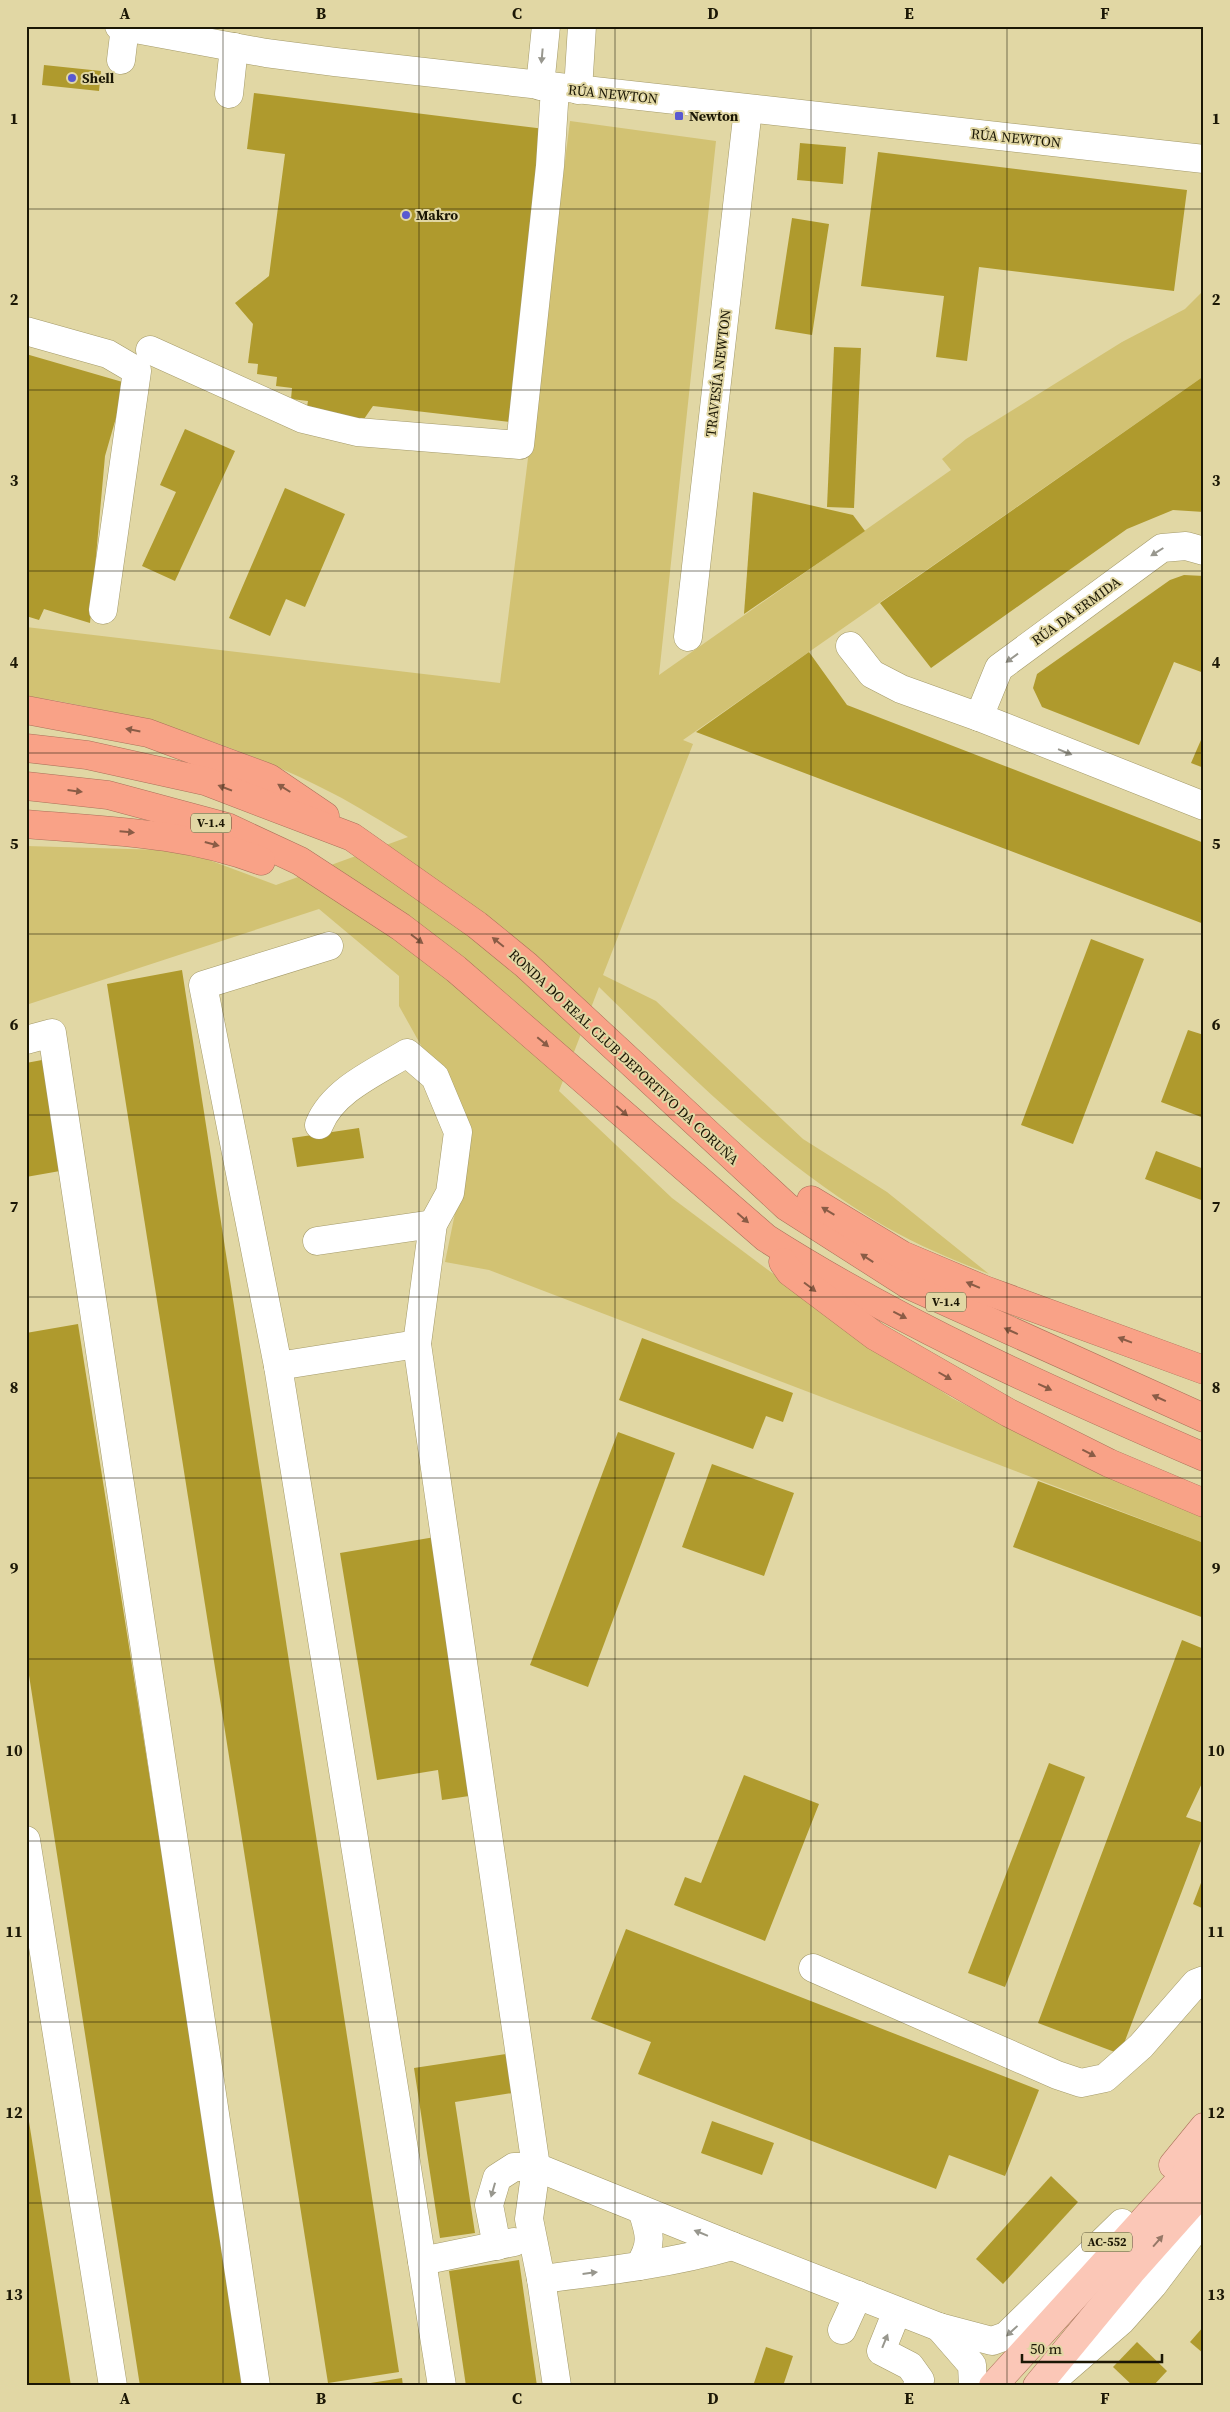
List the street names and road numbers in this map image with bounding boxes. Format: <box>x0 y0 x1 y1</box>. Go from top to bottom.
street label: RÚA NEWTON <box>567 79 659 109</box>
street label: RÚA NEWTON <box>970 123 1062 153</box>
street label: TRAVESÍA NEWTON <box>700 308 736 438</box>
street label: RÚA DA ERMIDA <box>1027 571 1125 650</box>
road number: V-1.4 <box>191 814 231 832</box>
street label: RONDA DO REAL CLUB DEPORTIVO DA CORUÑA <box>505 945 744 1170</box>
road number: V-1.4 <box>926 1292 966 1311</box>
road number: AC-552 <box>1082 2232 1132 2252</box>

